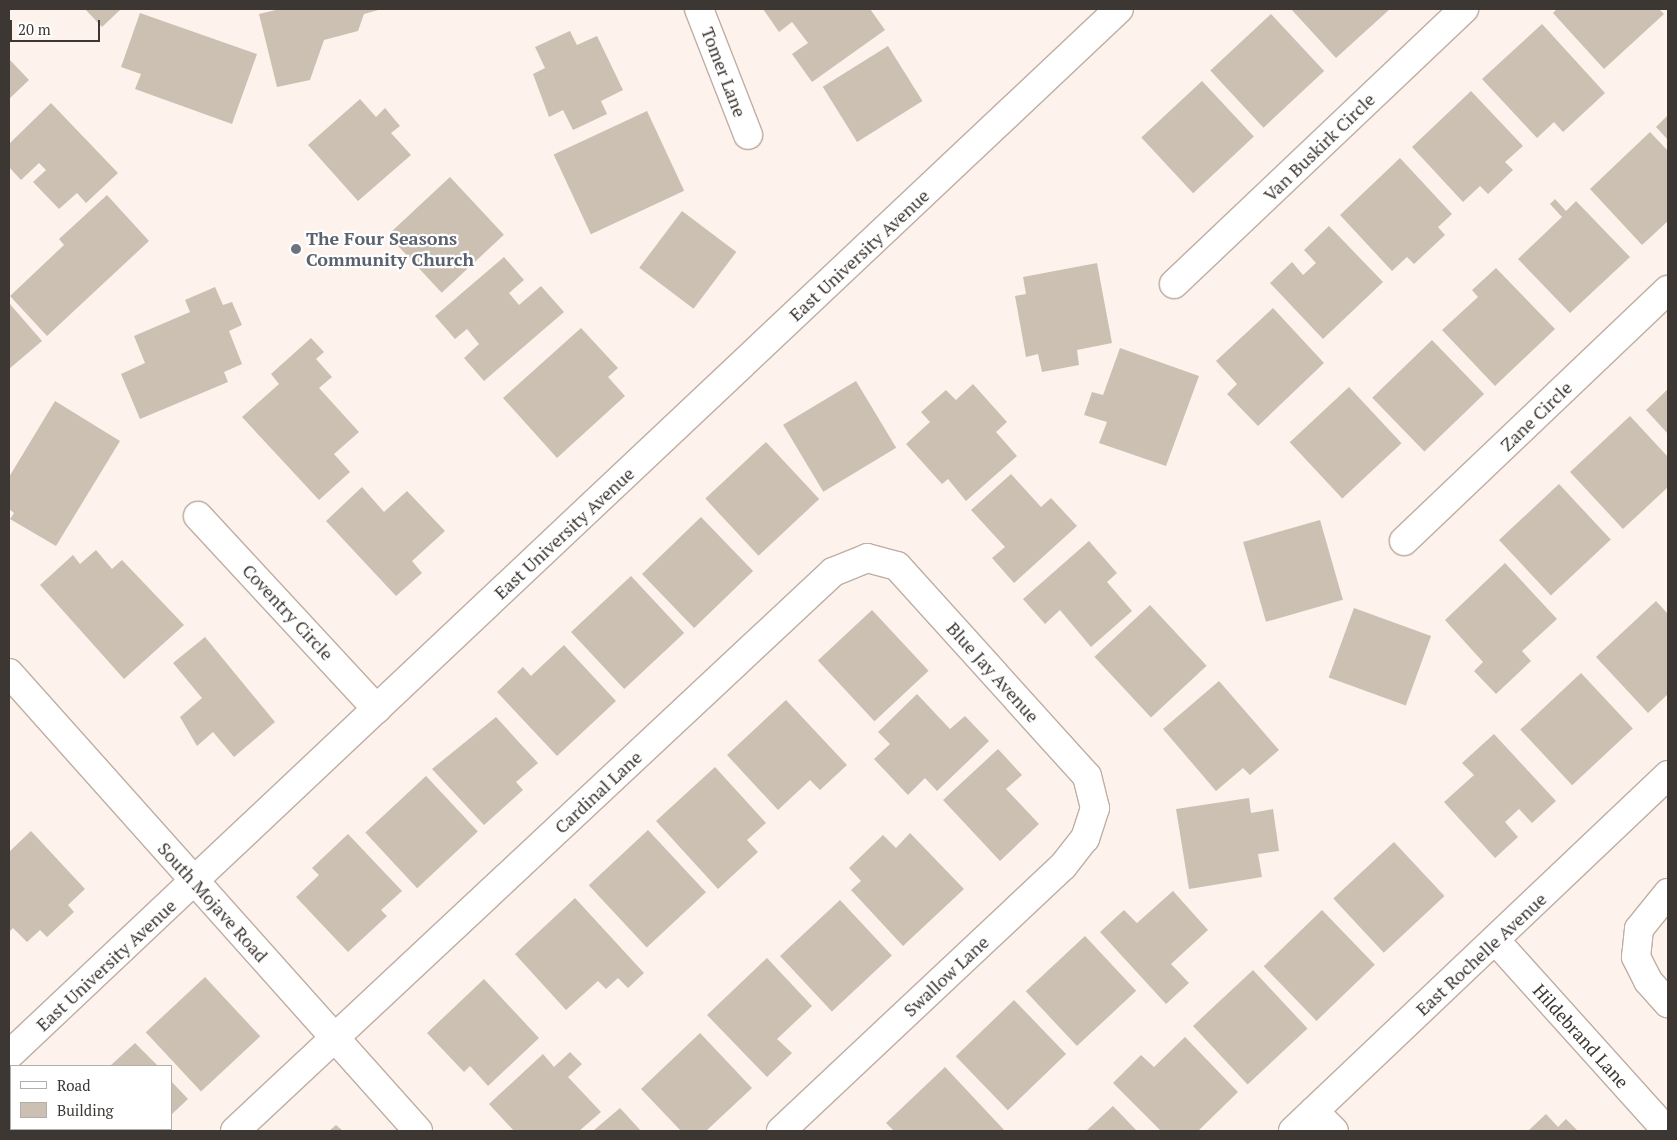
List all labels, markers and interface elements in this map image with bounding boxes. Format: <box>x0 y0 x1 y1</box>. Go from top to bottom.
scale bar <box>12 10 102 42</box>
text: 20 m <box>18 19 51 39</box>
street label: Tomer Lane <box>697 24 751 120</box>
street label: Van Buskirk Circle <box>1259 88 1379 206</box>
street label: East University Avenue <box>784 184 934 326</box>
place label: The Four Seasons Community Church <box>306 228 474 270</box>
marker: The Four Seasons Community Church <box>290 243 302 255</box>
street label: Zane Circle <box>1496 377 1576 455</box>
street label: East University Avenue <box>489 462 639 604</box>
street label: Coventry Circle <box>238 559 338 665</box>
street label: Blue Jay Avenue <box>942 617 1044 727</box>
street label: Cardinal Lane <box>550 746 646 838</box>
street label: South Mojave Road <box>154 838 272 966</box>
street label: East Rochelle Avenue <box>1411 888 1551 1020</box>
street label: East University Avenue <box>31 894 181 1036</box>
street label: Swallow Lane <box>899 931 993 1021</box>
street label: Hildebrand Lane <box>1529 980 1633 1092</box>
legend <box>10 1065 172 1130</box>
text: Road <box>57 1075 90 1095</box>
text: Building <box>57 1100 114 1120</box>

